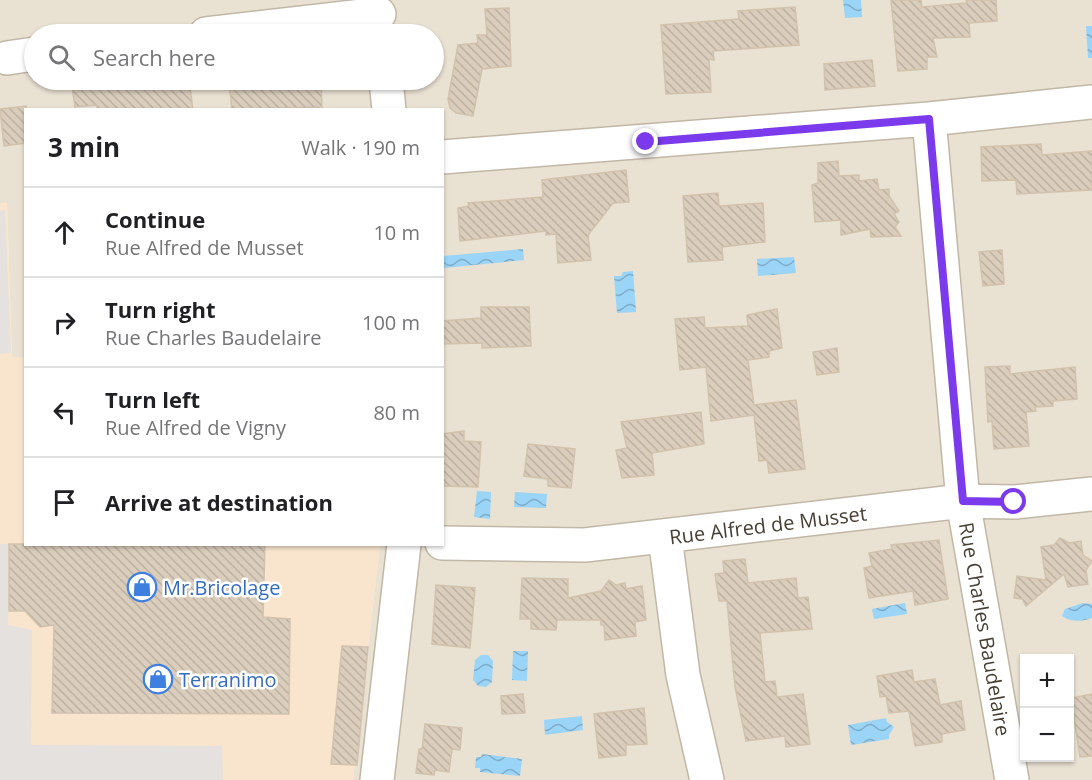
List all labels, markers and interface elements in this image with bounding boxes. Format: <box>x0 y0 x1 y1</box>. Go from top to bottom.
search box <box>24 24 444 90</box>
icon: search <box>45 41 78 74</box>
text: Search here <box>93 42 216 72</box>
route end <box>632 128 658 154</box>
text: 3 min <box>48 129 120 165</box>
text: Walk · 190 m <box>301 134 420 161</box>
text: Continue <box>105 204 205 234</box>
icon: ahead <box>48 216 81 249</box>
text: 10 m <box>373 219 420 246</box>
text: Rue Alfred de Musset <box>105 234 304 261</box>
text: Turn right <box>105 294 216 324</box>
icon: right <box>48 306 81 339</box>
text: 100 m <box>362 309 420 336</box>
text: Rue Charles Baudelaire <box>105 324 322 351</box>
text: Turn left <box>105 384 200 414</box>
icon: left <box>48 396 81 429</box>
text: 80 m <box>373 399 420 426</box>
text: Rue Alfred de Vigny <box>105 414 286 441</box>
icon: arrive <box>48 486 81 519</box>
text: Arrive at destination <box>105 487 333 517</box>
route start <box>1000 488 1026 514</box>
street label: Rue Alfred de Musset <box>668 499 868 551</box>
street label: Rue Charles Baudelaire <box>953 520 1017 738</box>
shop icon: Mr.Bricolage <box>126 571 158 603</box>
place label: Mr.Bricolage <box>163 574 280 601</box>
map controls <box>1020 654 1074 762</box>
button: + <box>1020 654 1074 708</box>
shop icon: Terranimo <box>142 663 174 695</box>
place label: Terranimo <box>179 666 277 693</box>
button: − <box>1020 708 1074 762</box>

